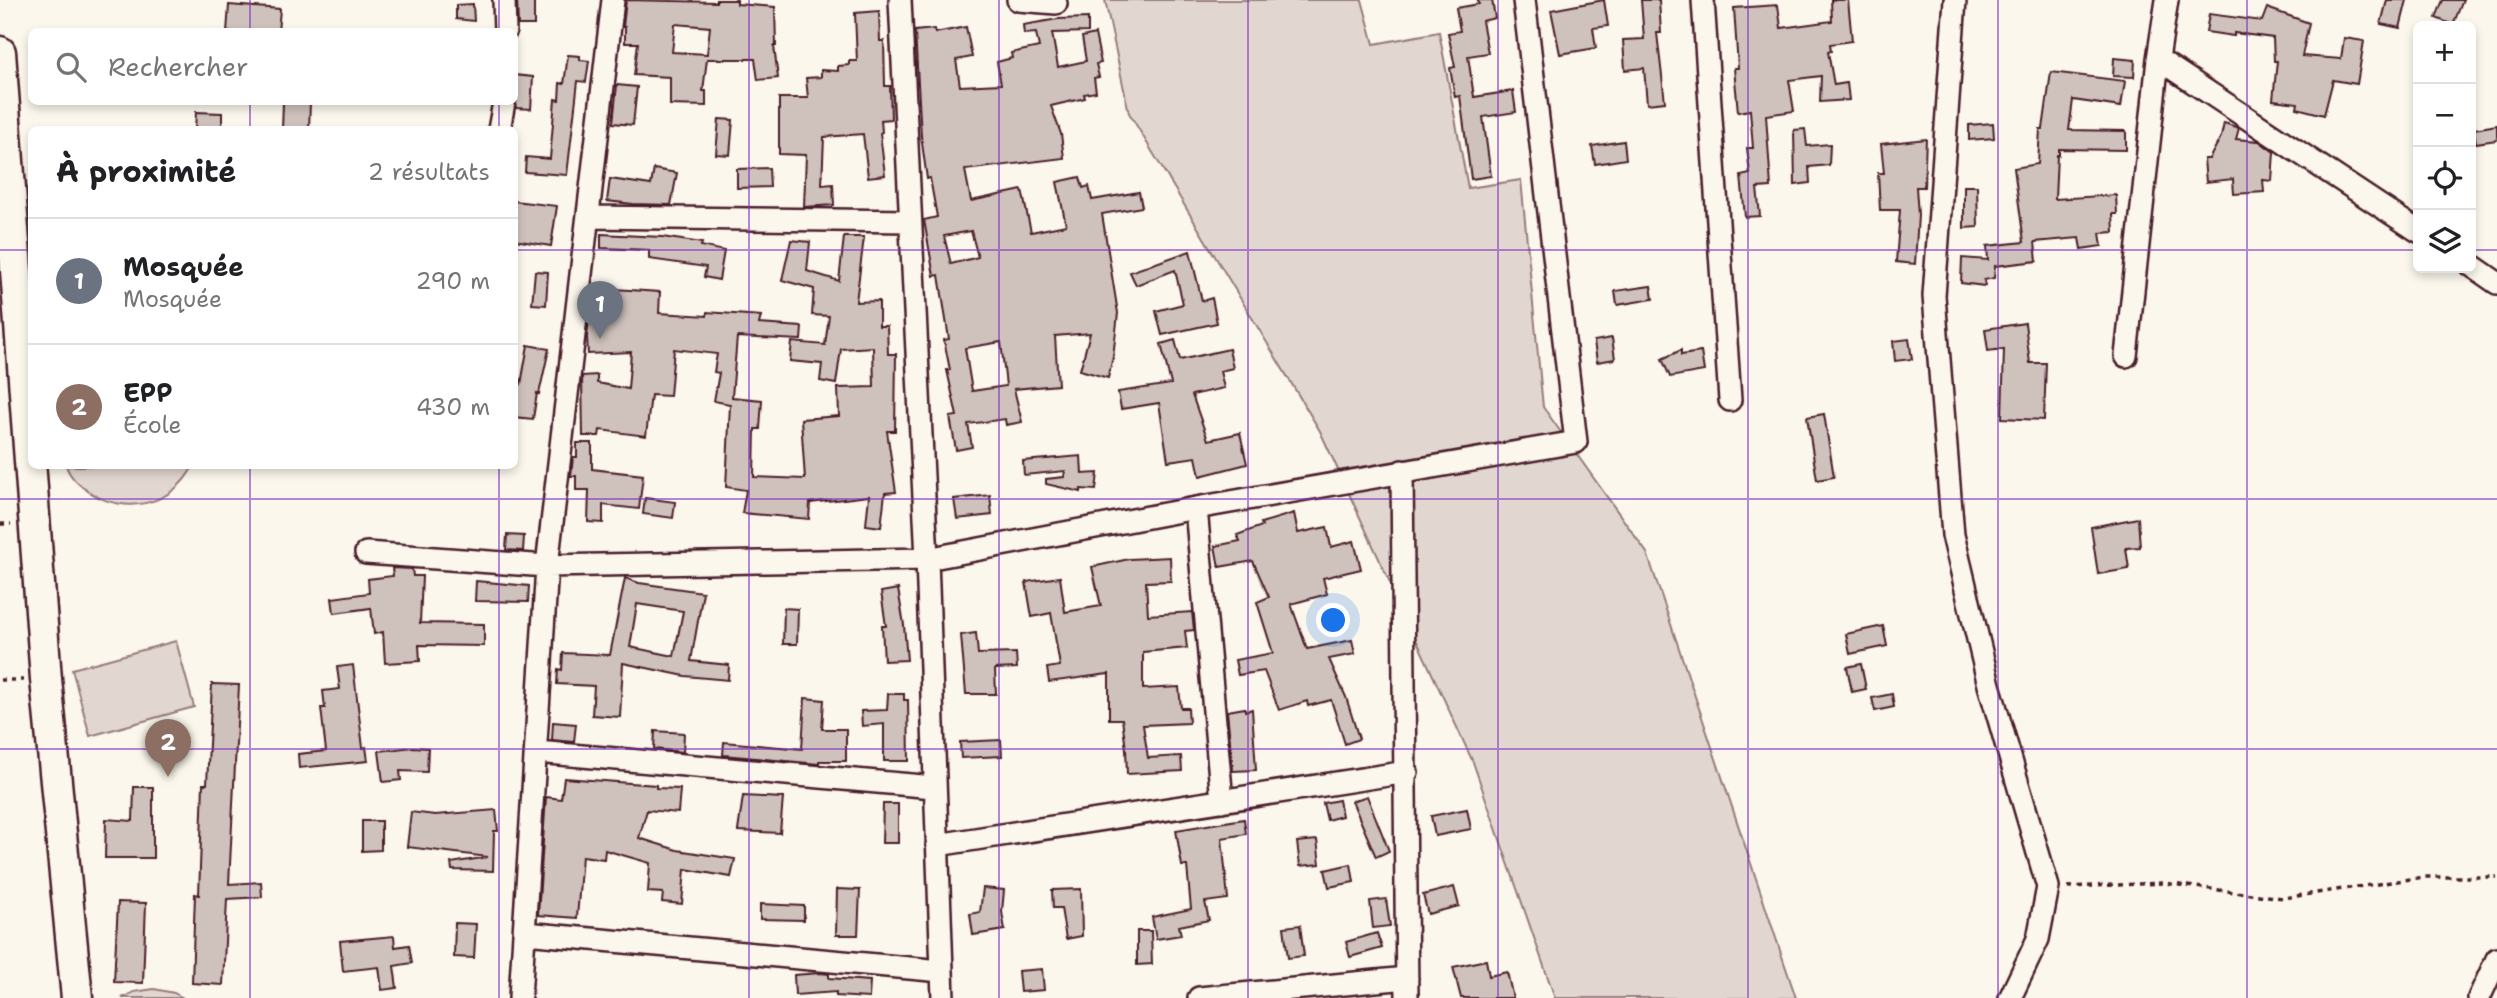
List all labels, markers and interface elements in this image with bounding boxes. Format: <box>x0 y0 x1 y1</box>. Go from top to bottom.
map controls <box>2413 21 2476 273</box>
button: + <box>2413 21 2476 84</box>
search box <box>28 28 518 105</box>
icon: search <box>52 48 90 86</box>
text: Rechercher <box>108 49 248 84</box>
button: − <box>2413 84 2476 147</box>
button: locate <box>2413 147 2476 210</box>
text: À proximité <box>56 151 236 192</box>
text: 2 résultats <box>368 157 490 187</box>
button: layers <box>2413 210 2476 273</box>
text: Mosquée <box>123 249 244 284</box>
text: 1 <box>74 266 84 296</box>
text: 290 m <box>416 266 490 296</box>
pin: 1 <box>577 281 623 339</box>
text: Mosquée <box>123 284 222 314</box>
text: EPP <box>123 375 173 410</box>
text: 2 <box>71 392 87 422</box>
text: 430 m <box>416 392 490 422</box>
text: École <box>123 410 182 440</box>
your location <box>1316 603 1350 637</box>
pin: 2 <box>145 719 191 777</box>

